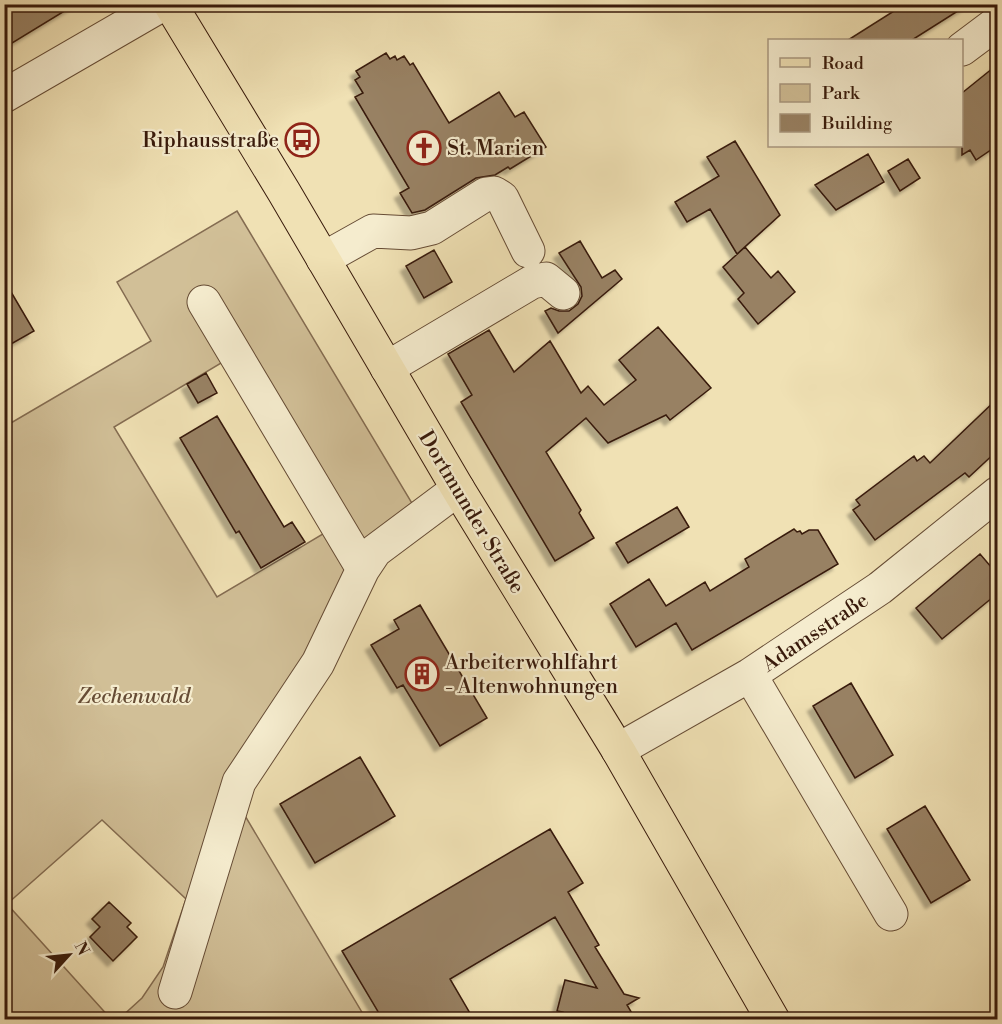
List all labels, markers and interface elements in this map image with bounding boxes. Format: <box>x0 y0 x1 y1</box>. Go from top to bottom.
legend <box>768 39 963 147</box>
text: Road <box>822 52 865 75</box>
text: Park <box>822 82 861 105</box>
text: Building <box>821 112 893 135</box>
bus stop icon: Riphausstraße <box>284 122 320 158</box>
place label: Riphausstraße <box>142 128 279 154</box>
church icon: St. Marien <box>406 130 442 166</box>
place label: St. Marien <box>447 136 545 162</box>
street label: Dortmunder Straße <box>412 426 530 599</box>
street label: Adamsstraße <box>756 588 874 679</box>
place label: Arbeiterwohlfahrt - Altenwohnungen <box>444 650 619 700</box>
building icon: Arbeiterwohlfahrt - Altenwohnungen <box>404 656 440 692</box>
park label: Zechenwald <box>78 684 191 710</box>
north arrow <box>39 925 99 985</box>
text: N <box>70 938 93 959</box>

